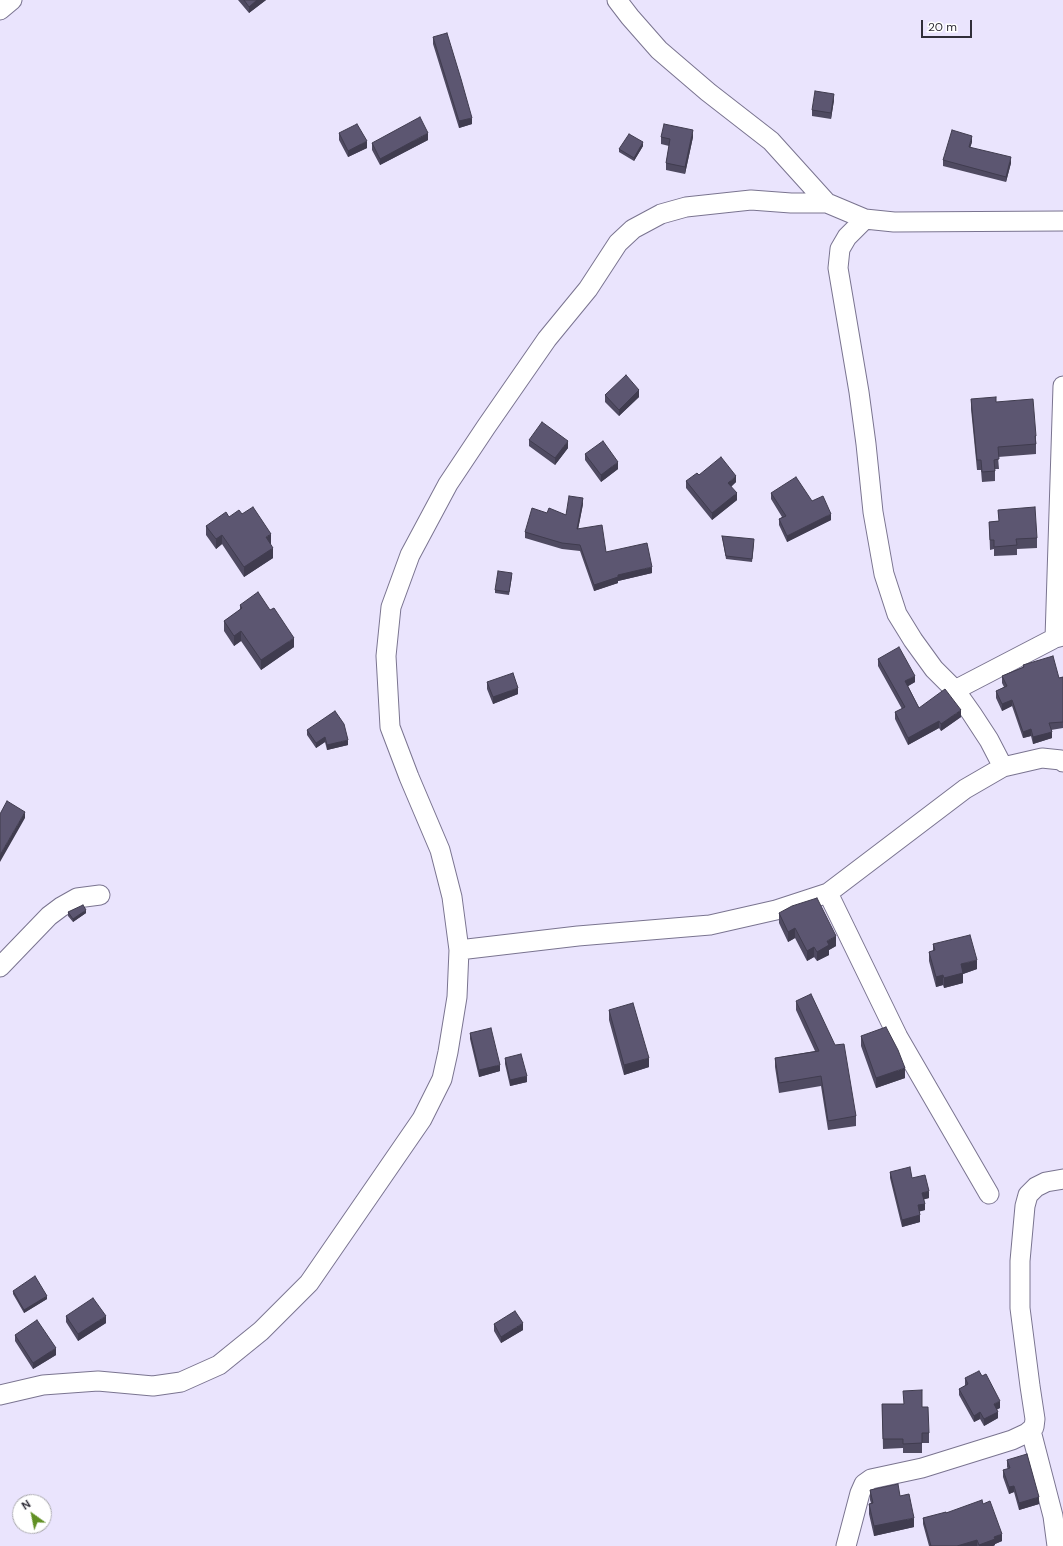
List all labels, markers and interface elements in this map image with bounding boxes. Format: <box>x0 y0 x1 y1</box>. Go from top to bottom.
scale bar <box>923 12 974 38</box>
text: 20 m <box>928 19 957 35</box>
north arrow <box>12 1494 52 1534</box>
text: N <box>19 1497 33 1513</box>

